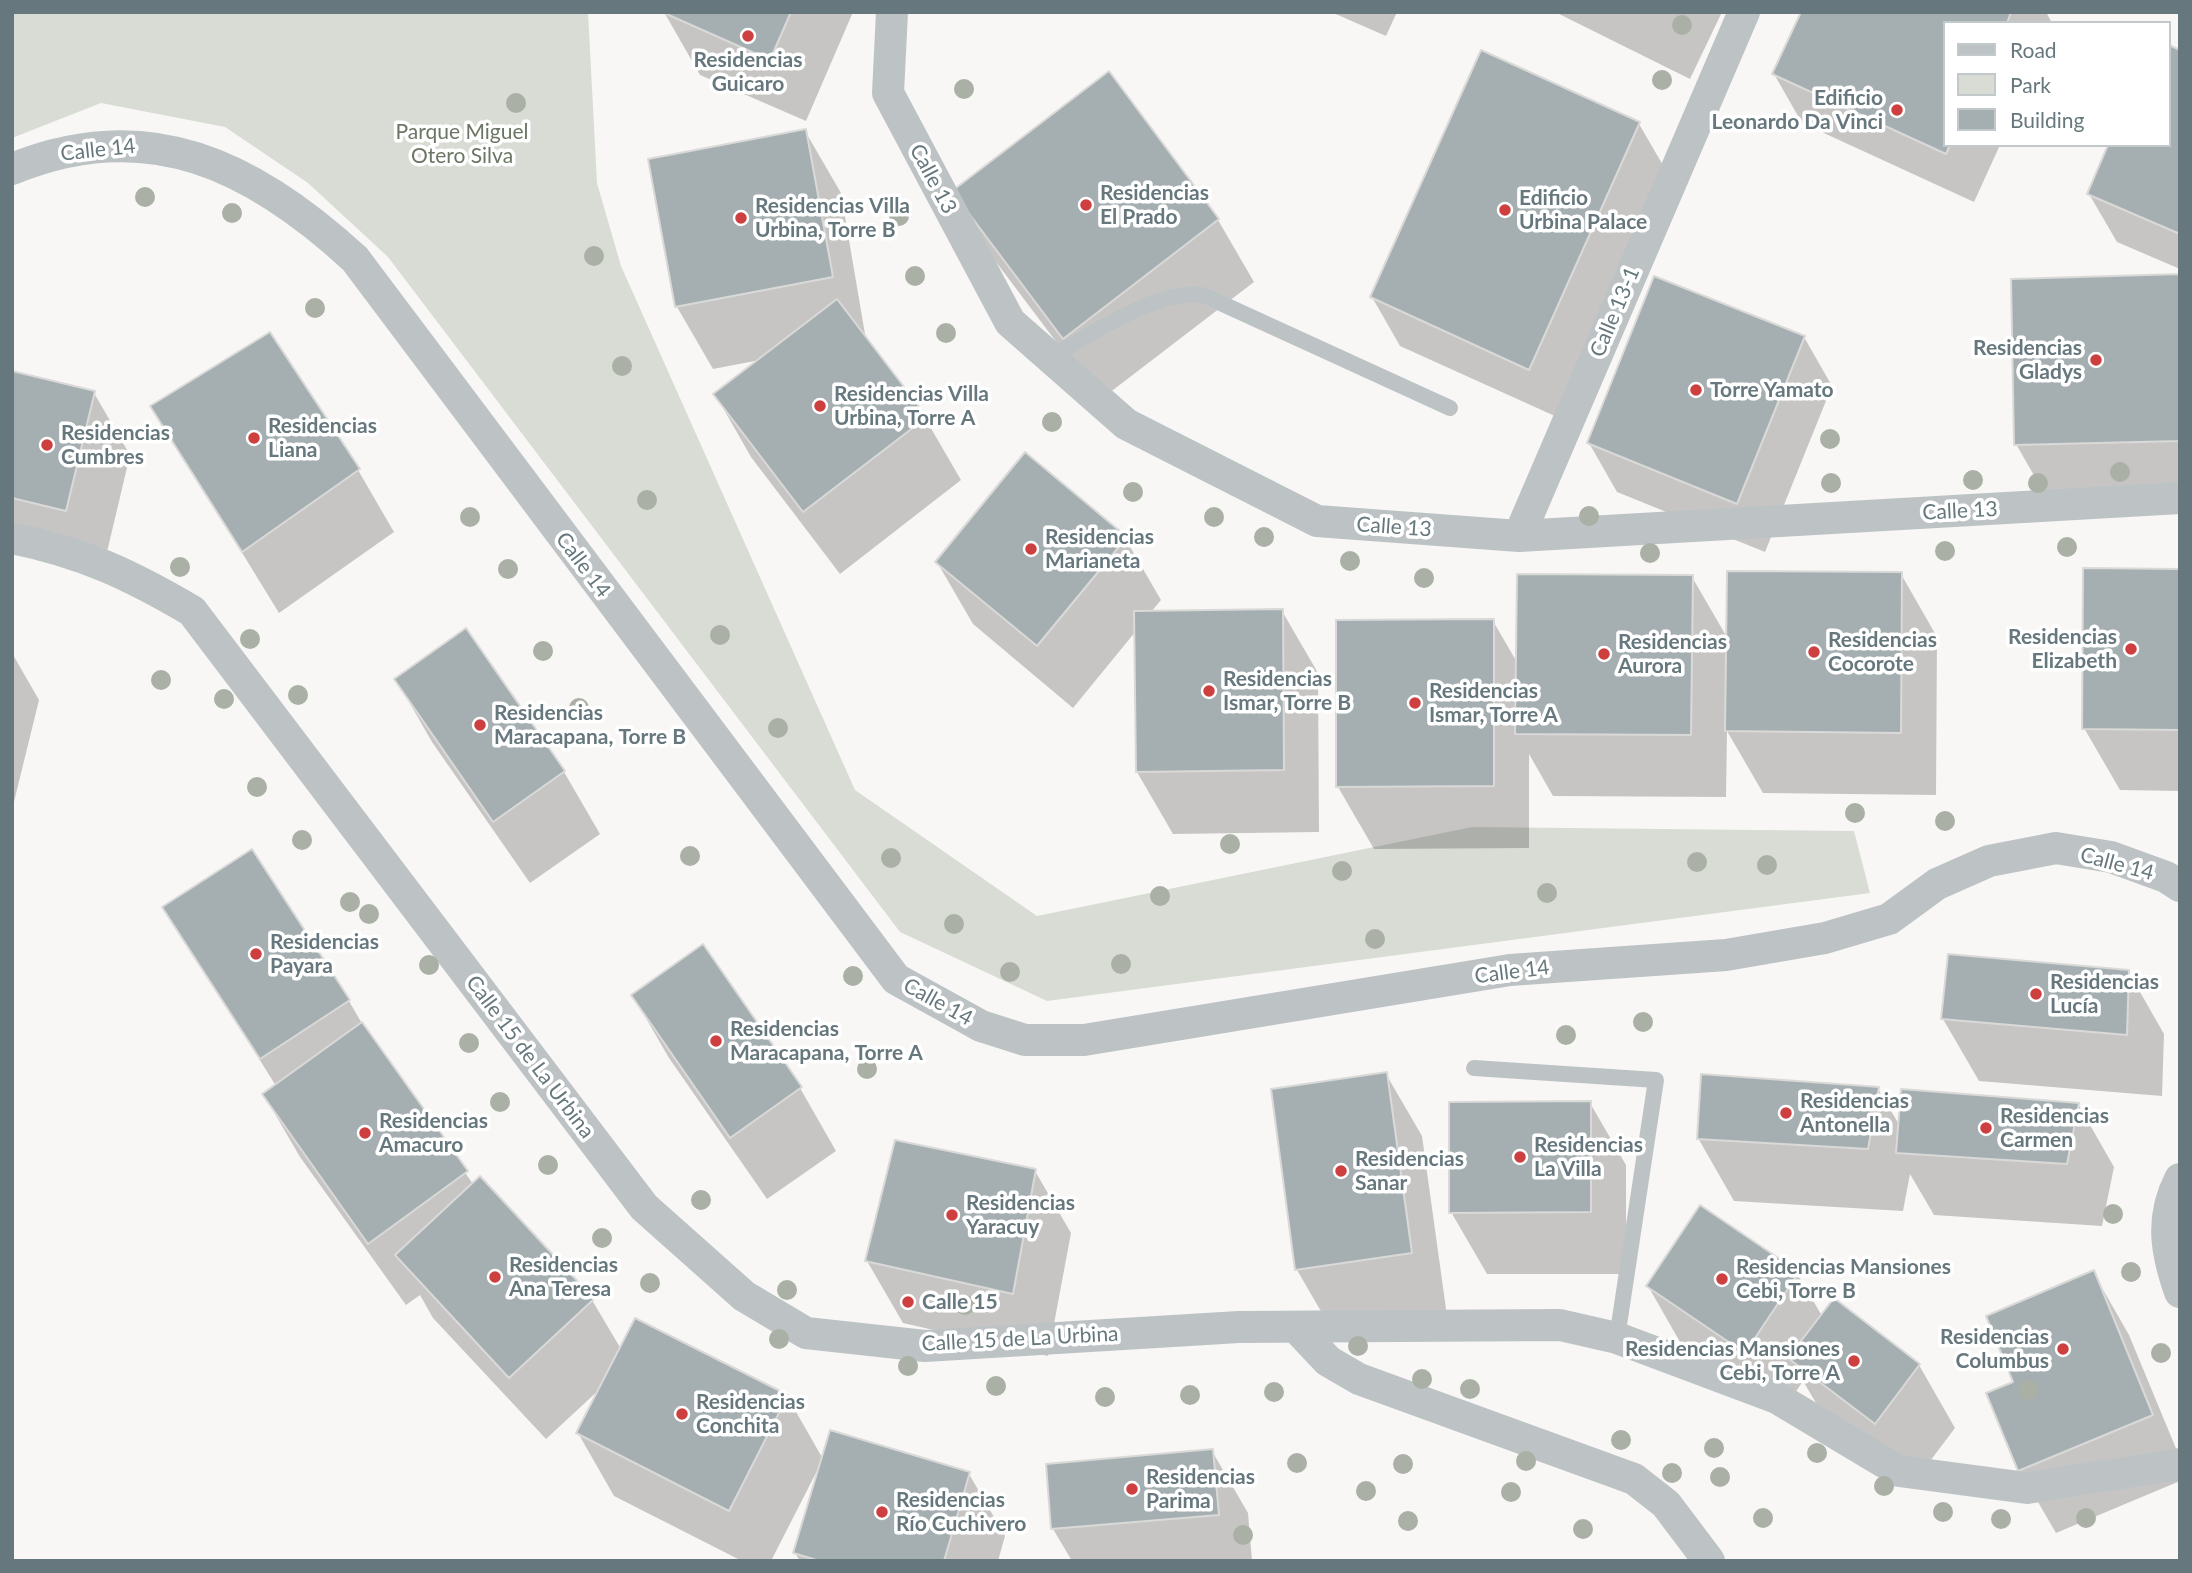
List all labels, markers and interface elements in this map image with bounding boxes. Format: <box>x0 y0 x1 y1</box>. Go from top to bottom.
legend <box>1944 21 2171 147</box>
marker: Residencias Guicaro <box>740 28 756 44</box>
text: Road <box>2010 37 2057 62</box>
place label: Residencias Guicaro <box>694 47 802 97</box>
text: Park <box>2010 72 2051 97</box>
place label: Edificio Leonardo Da Vinci <box>1712 85 1883 135</box>
marker: Edificio Leonardo Da Vinci <box>1889 102 1905 118</box>
text: Building <box>2010 107 2085 132</box>
park label: Parque Miguel Otero Silva <box>396 119 528 169</box>
street label: Calle 14 <box>59 134 137 166</box>
street label: Calle 13 <box>904 140 962 218</box>
place label: Residencias El Prado <box>1100 180 1209 230</box>
place label: Edificio Urbina Palace <box>1519 185 1647 235</box>
place label: Residencias Villa Urbina, Torre B <box>755 193 910 243</box>
marker: Residencias El Prado <box>1078 197 1094 213</box>
marker: Edificio Urbina Palace <box>1497 202 1513 218</box>
marker: Residencias Villa Urbina, Torre B <box>733 210 749 226</box>
street label: Calle 13-1 <box>1585 263 1645 361</box>
place label: Residencias Gladys <box>1973 335 2082 385</box>
marker: Residencias Gladys <box>2088 352 2104 368</box>
place label: Torre Yamato <box>1710 377 1834 403</box>
place label: Residencias Villa Urbina, Torre A <box>834 381 989 431</box>
marker: Torre Yamato <box>1688 382 1704 398</box>
marker: Residencias Villa Urbina, Torre A <box>812 398 828 414</box>
place label: Residencias Liana <box>268 413 377 463</box>
place label: Residencias Cumbres <box>61 420 170 470</box>
marker: Residencias Liana <box>246 430 262 446</box>
marker: Residencias Cumbres <box>39 437 55 453</box>
street label: Calle 13 <box>1922 496 1998 526</box>
street label: Calle 13 <box>1356 512 1432 542</box>
place label: Residencias Marianeta <box>1045 524 1154 574</box>
street label: Calle 14 <box>550 527 616 603</box>
marker: Residencias Marianeta <box>1023 541 1039 557</box>
place label: Residencias Elizabeth <box>2008 624 2117 674</box>
place label: Residencias Cocorote <box>1828 627 1937 677</box>
place label: Residencias Aurora <box>1618 629 1727 679</box>
marker: Residencias Elizabeth <box>2123 641 2139 657</box>
marker: Residencias Cocorote <box>1806 644 1822 660</box>
marker: Residencias Aurora <box>1596 646 1612 662</box>
place label: Residencias Ismar, Torre B <box>1223 666 1351 716</box>
place label: Residencias Ismar, Torre A <box>1429 678 1558 728</box>
marker: Residencias Ismar, Torre B <box>1201 683 1217 699</box>
marker: Residencias Ismar, Torre A <box>1407 695 1423 711</box>
place label: Residencias Maracapana, Torre B <box>494 700 686 750</box>
marker: Residencias Maracapana, Torre B <box>472 717 488 733</box>
street label: Calle 14 <box>2077 842 2157 886</box>
place label: Residencias Payara <box>270 929 379 979</box>
marker: Residencias Payara <box>248 946 264 962</box>
street label: Calle 14 <box>1473 955 1551 989</box>
place label: Residencias Lucía <box>2050 969 2159 1019</box>
street label: Calle 15 de La Urbina <box>461 971 599 1143</box>
street label: Calle 14 <box>899 973 977 1031</box>
marker: Residencias Lucía <box>2028 986 2044 1002</box>
place label: Residencias Maracapana, Torre A <box>730 1016 923 1066</box>
marker: Residencias Maracapana, Torre A <box>708 1033 724 1049</box>
place label: Residencias Antonella <box>1800 1088 1909 1138</box>
place label: Residencias Carmen <box>2000 1103 2109 1153</box>
marker: Residencias Antonella <box>1778 1105 1794 1121</box>
place label: Residencias Amacuro <box>379 1108 488 1158</box>
marker: Residencias Carmen <box>1978 1120 1994 1136</box>
marker: Residencias Amacuro <box>357 1125 373 1141</box>
place label: Residencias La Villa <box>1534 1132 1643 1182</box>
place label: Residencias Sanar <box>1355 1146 1464 1196</box>
marker: Residencias La Villa <box>1512 1149 1528 1165</box>
marker: Residencias Sanar <box>1333 1163 1349 1179</box>
place label: Residencias Yaracuy <box>966 1190 1075 1240</box>
marker: Residencias Yaracuy <box>944 1207 960 1223</box>
place label: Residencias Ana Teresa <box>509 1252 618 1302</box>
place label: Residencias Mansiones Cebi, Torre B <box>1736 1254 1951 1304</box>
marker: Residencias Ana Teresa <box>487 1269 503 1285</box>
marker: Residencias Mansiones Cebi, Torre B <box>1714 1271 1730 1287</box>
place label: Calle 15 <box>922 1289 998 1315</box>
marker: Calle 15 <box>900 1294 916 1310</box>
street label: Calle 15 de La Urbina <box>921 1321 1119 1357</box>
place label: Residencias Columbus <box>1940 1324 2049 1374</box>
place label: Residencias Mansiones Cebi, Torre A <box>1625 1336 1840 1386</box>
marker: Residencias Columbus <box>2055 1341 2071 1357</box>
marker: Residencias Mansiones Cebi, Torre A <box>1846 1353 1862 1369</box>
place label: Residencias Conchita <box>696 1389 805 1439</box>
marker: Residencias Conchita <box>674 1406 690 1422</box>
place label: Residencias Parima <box>1146 1464 1255 1514</box>
marker: Residencias Parima <box>1124 1481 1140 1497</box>
place label: Residencias Río Cuchivero <box>896 1487 1026 1537</box>
marker: Residencias Río Cuchivero <box>874 1504 890 1520</box>

